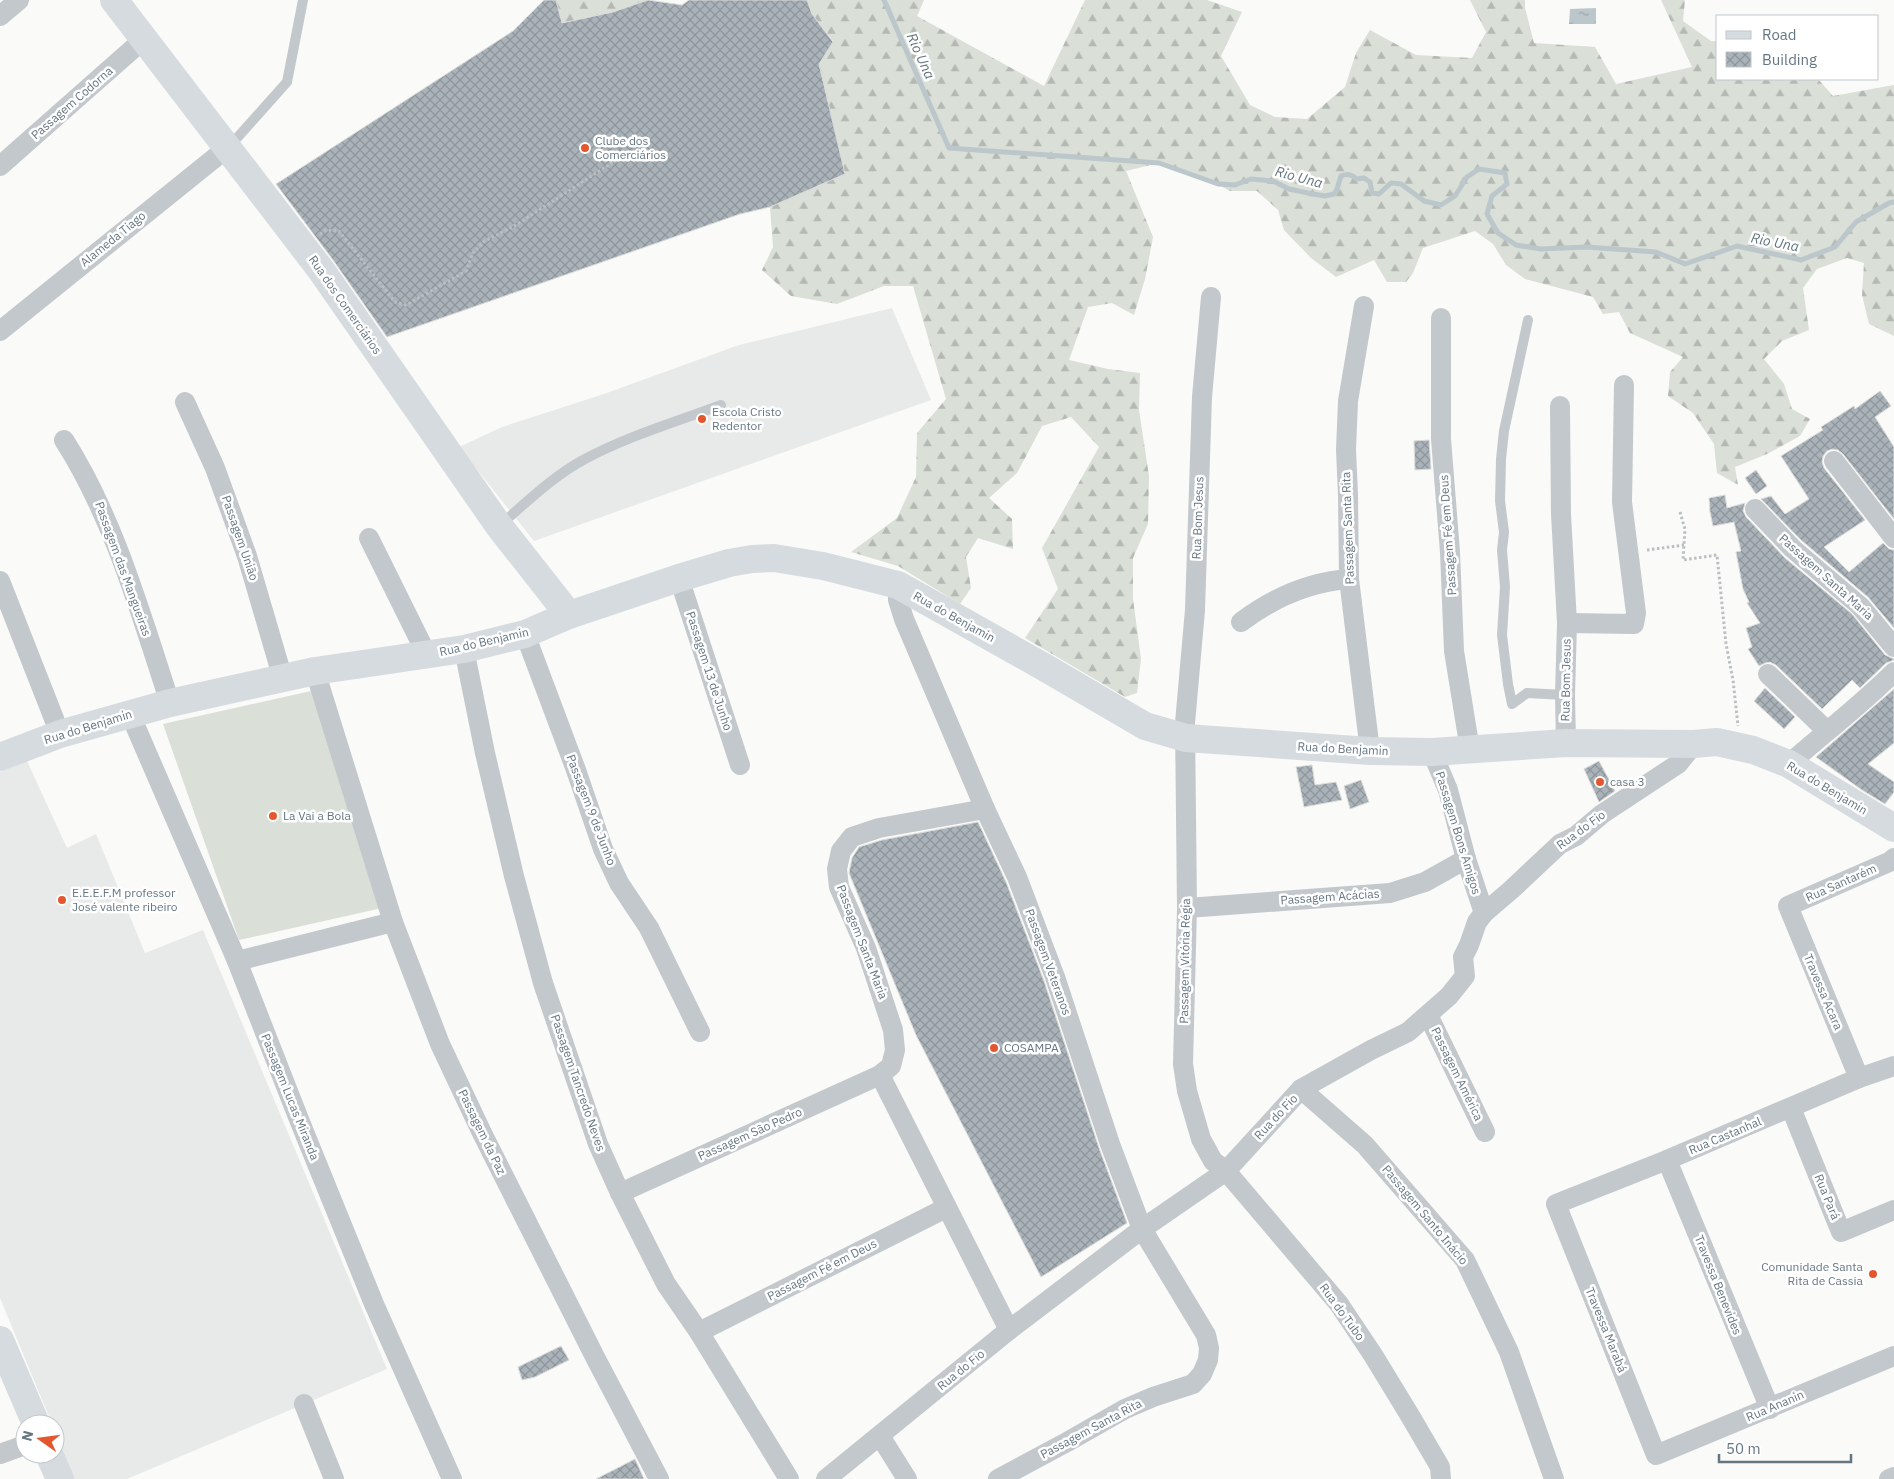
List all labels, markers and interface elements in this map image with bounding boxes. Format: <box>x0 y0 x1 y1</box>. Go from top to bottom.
legend <box>1716 15 1879 80</box>
text: Road <box>1762 25 1797 44</box>
water label: Rio Una <box>903 30 939 82</box>
text: Building <box>1762 50 1817 69</box>
street label: Passagem Codorna <box>28 63 116 142</box>
place label: Clube dos Comerciários <box>595 133 666 162</box>
marker: Clube dos Comerciários <box>579 142 591 154</box>
water label: Rio Una <box>1273 162 1325 192</box>
street label: Alameda Tiago <box>77 207 149 270</box>
water label: Rio Una <box>1749 229 1801 255</box>
street label: Rua dos Comerciários <box>306 252 385 357</box>
place label: Escola Cristo Redentor <box>712 404 782 433</box>
marker: Escola Cristo Redentor <box>696 413 708 425</box>
street label: Passagem Santa Rita <box>1338 471 1357 585</box>
street label: Passagem Fé em Deus <box>1436 474 1459 596</box>
street label: Rua Bom Jesus <box>1189 476 1206 560</box>
street label: Passagem União <box>219 493 262 583</box>
street label: Passagem das Mangueiras <box>92 500 155 638</box>
street label: Passagem Santa Maria <box>1776 530 1877 623</box>
street label: Rua do Benjamin <box>911 588 998 645</box>
street label: Passagem 13 de Junho <box>683 609 736 733</box>
street label: Rua do Benjamin <box>438 624 530 659</box>
street label: Rua Bom Jesus <box>1557 638 1574 722</box>
street label: Rua do Benjamin <box>42 706 134 747</box>
street label: Rua do Benjamin <box>1297 739 1389 758</box>
street label: Passagem 9 de Junho <box>563 752 620 868</box>
street label: Rua do Benjamin <box>1784 758 1870 817</box>
street label: Passagem Bons Amigos <box>1433 770 1484 896</box>
place label: casa 3 <box>1610 774 1645 789</box>
marker: casa 3 <box>1594 776 1606 788</box>
street label: Rua do Fio <box>1553 807 1608 852</box>
place label: La Vai a Bola <box>283 808 351 823</box>
marker: La Vai a Bola <box>267 810 279 822</box>
street label: Rua Santarém <box>1803 860 1879 905</box>
street label: Passagem Santa Maria <box>834 882 891 1002</box>
place label: E.E.E.F.M professor José valente ribeiro <box>72 885 178 914</box>
street label: Passagem Acácias <box>1280 886 1380 907</box>
marker: E.E.E.F.M professor José valente ribeiro <box>56 894 68 906</box>
street label: Passagem Vitória Régia <box>1176 898 1193 1024</box>
street label: Passagem Veteranos <box>1022 907 1075 1017</box>
street label: Travessa Acara <box>1801 952 1846 1033</box>
street label: Passagem Tancredo Neves <box>548 1012 609 1153</box>
street label: Passagem América <box>1428 1024 1487 1124</box>
street label: Passagem Lucas Miranda <box>258 1031 323 1163</box>
place label: COSAMPA <box>1004 1040 1059 1055</box>
marker: COSAMPA <box>988 1042 1000 1054</box>
street label: Passagem da Paz <box>455 1087 510 1177</box>
street label: Rua do Fio <box>1251 1091 1301 1143</box>
street label: Passagem São Pedro <box>695 1104 804 1163</box>
street label: Rua Castanhal <box>1686 1114 1763 1158</box>
street label: Passagem Santo Inácio <box>1379 1162 1472 1268</box>
street label: Rua Pará <box>1812 1172 1844 1222</box>
street label: Travessa Benevides <box>1692 1233 1745 1337</box>
street label: Passagem Fé em Deus <box>765 1235 879 1304</box>
place label: Comunidade Santa Rita de Cassia <box>1761 1259 1864 1288</box>
marker: Comunidade Santa Rita de Cassia <box>1867 1268 1879 1280</box>
street label: Rua do Tubo <box>1317 1280 1368 1343</box>
street label: Travessa Marabá <box>1583 1285 1631 1375</box>
street label: Rua do Fio <box>934 1346 988 1393</box>
street label: Rua Ananin <box>1744 1387 1806 1424</box>
street label: Passagem Santa Rita <box>1037 1395 1145 1462</box>
north arrow <box>15 1414 65 1464</box>
text: N <box>17 1429 37 1443</box>
scale bar <box>1719 1432 1852 1464</box>
text: 50 m <box>1726 1439 1761 1458</box>

